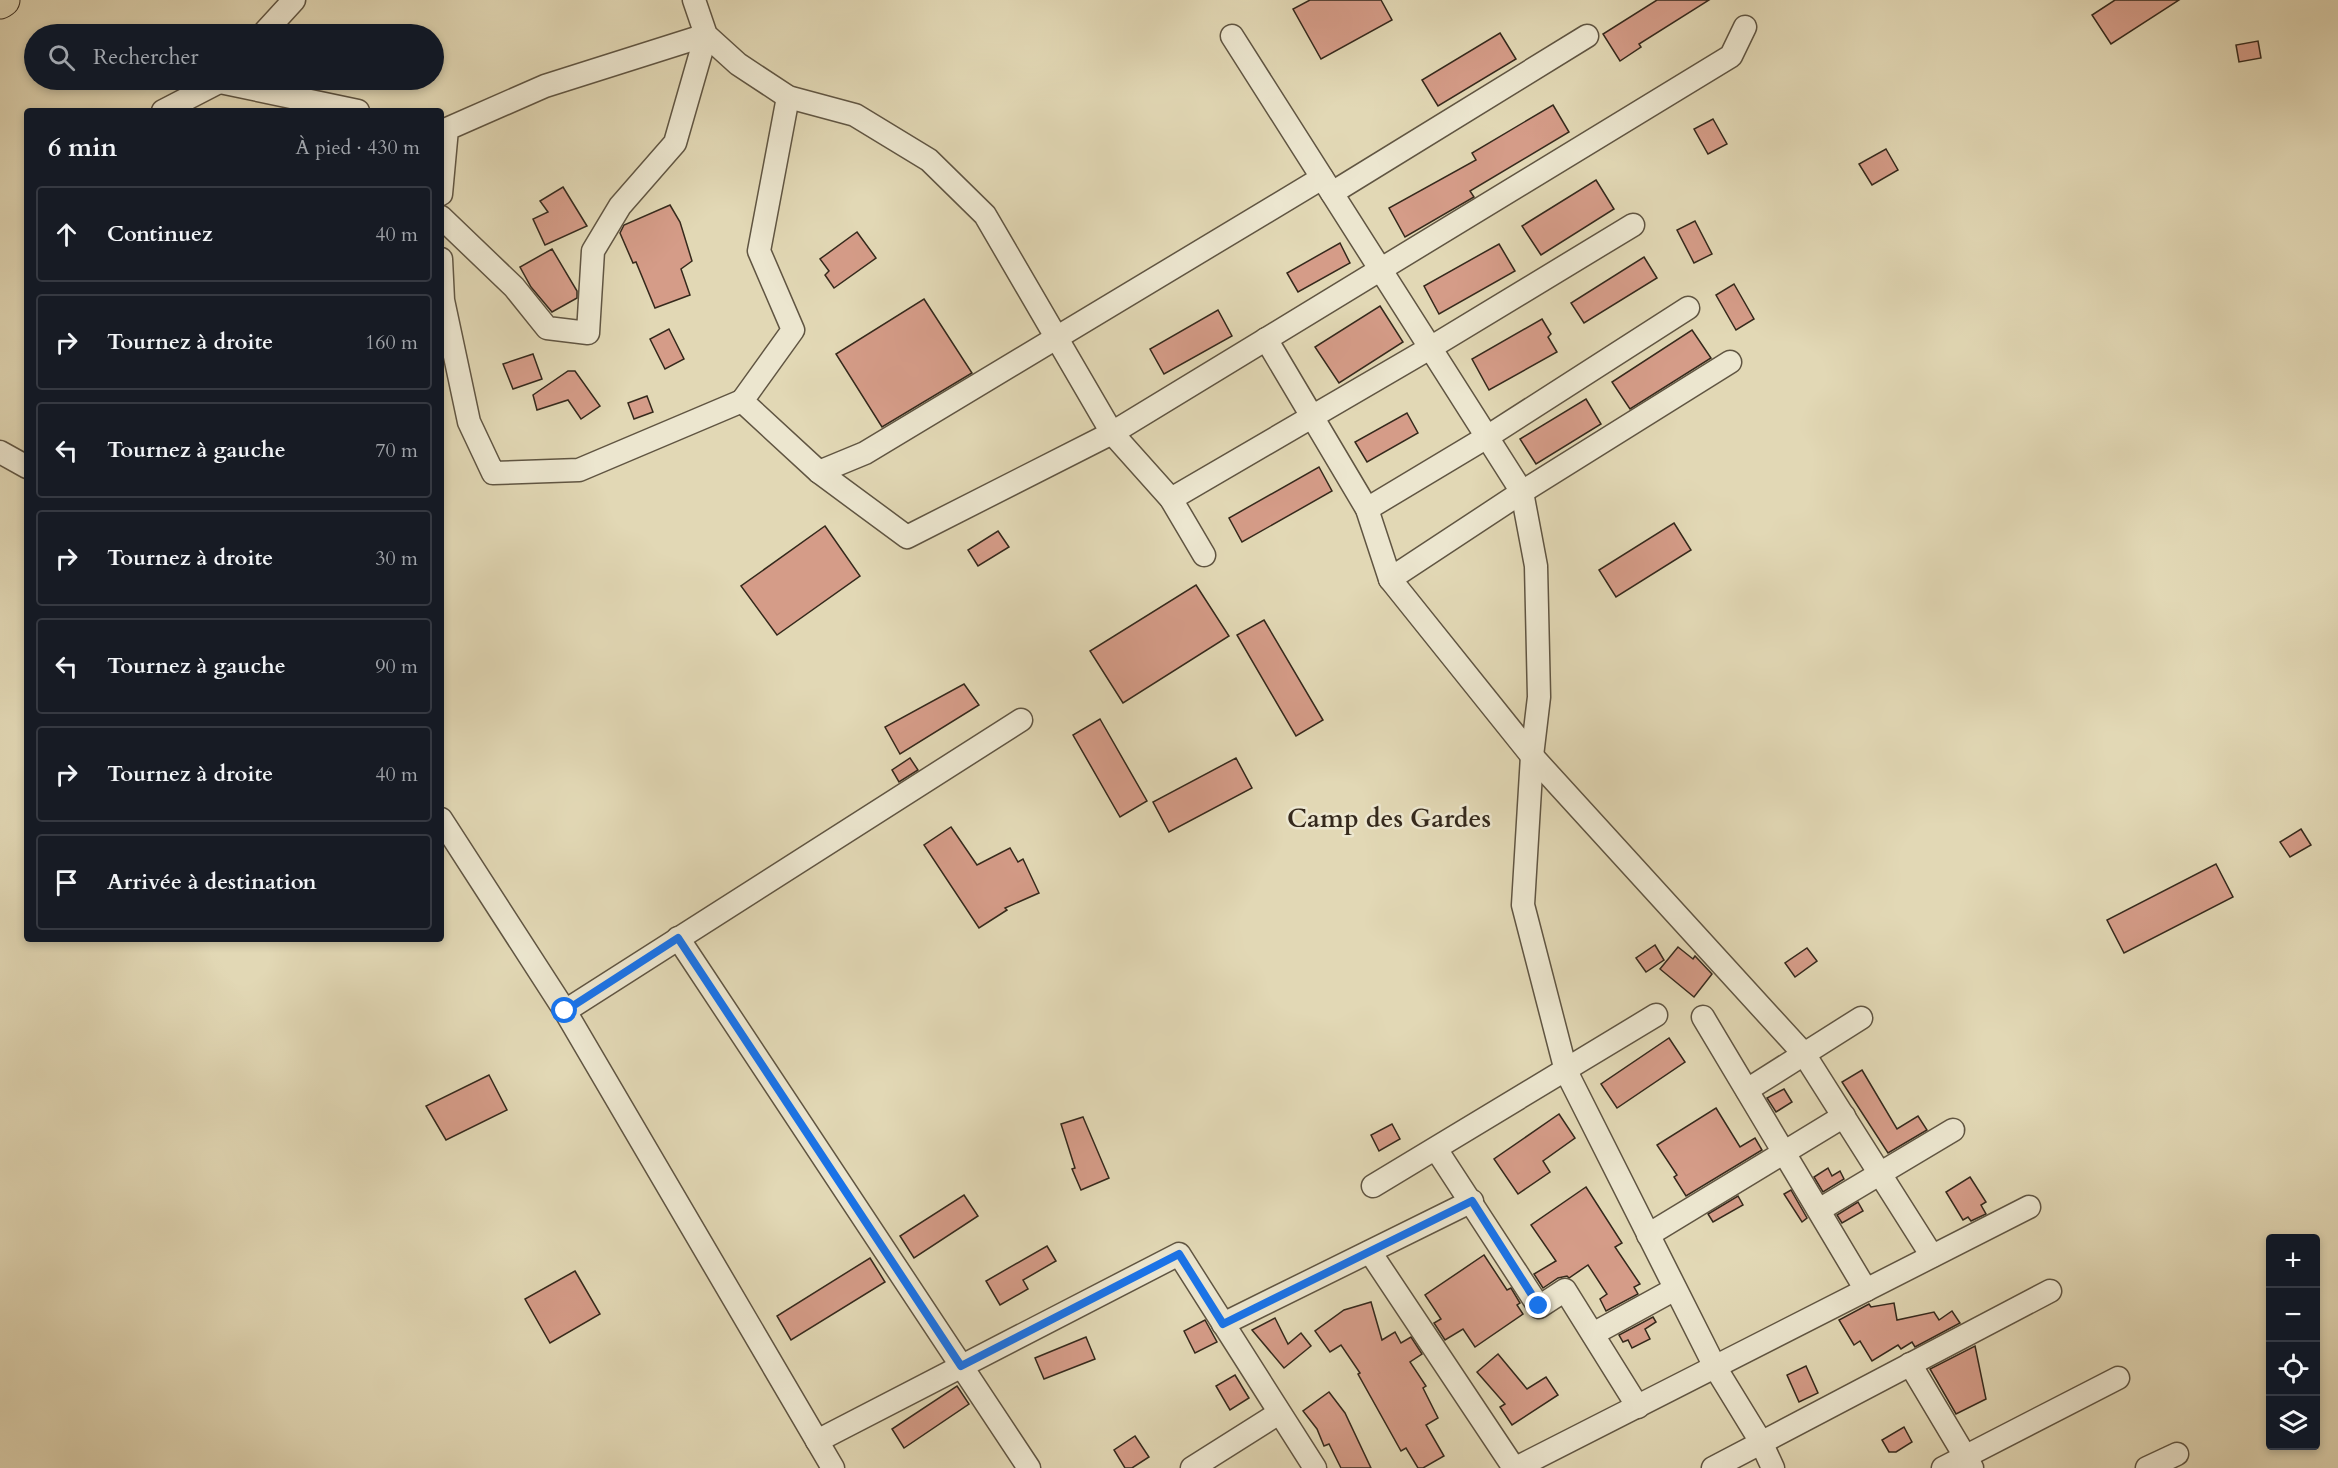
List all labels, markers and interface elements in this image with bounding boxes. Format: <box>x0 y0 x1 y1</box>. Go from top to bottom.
search box <box>24 24 444 90</box>
icon: search <box>45 41 78 74</box>
text: Rechercher <box>93 42 198 72</box>
text: 6 min <box>48 130 117 165</box>
text: À pied · 430 m <box>296 134 420 161</box>
icon: ahead <box>50 218 83 251</box>
text: Continuez <box>107 219 213 249</box>
text: 40 m <box>375 221 418 248</box>
icon: right <box>50 326 83 359</box>
text: Tournez à droite <box>107 327 273 357</box>
text: 160 m <box>365 329 418 356</box>
icon: left <box>50 434 83 467</box>
text: Tournez à gauche <box>107 435 286 465</box>
text: 70 m <box>375 437 418 464</box>
icon: right <box>50 542 83 575</box>
text: Tournez à droite <box>107 543 273 573</box>
text: 30 m <box>375 545 418 572</box>
icon: left <box>50 650 83 683</box>
text: Tournez à gauche <box>107 651 286 681</box>
text: 90 m <box>375 653 418 680</box>
icon: right <box>50 758 83 791</box>
text: Tournez à droite <box>107 759 273 789</box>
text: 40 m <box>375 761 418 788</box>
district label: Camp des Gardes <box>1287 801 1491 836</box>
icon: arrive <box>50 866 83 899</box>
text: Arrivée à destination <box>107 867 317 897</box>
route start <box>551 997 577 1023</box>
map controls <box>2266 1234 2320 1450</box>
button: + <box>2266 1234 2320 1288</box>
button: − <box>2266 1288 2320 1342</box>
route end <box>1525 1292 1551 1318</box>
button: locate <box>2266 1342 2320 1396</box>
button: layers <box>2266 1396 2320 1450</box>

